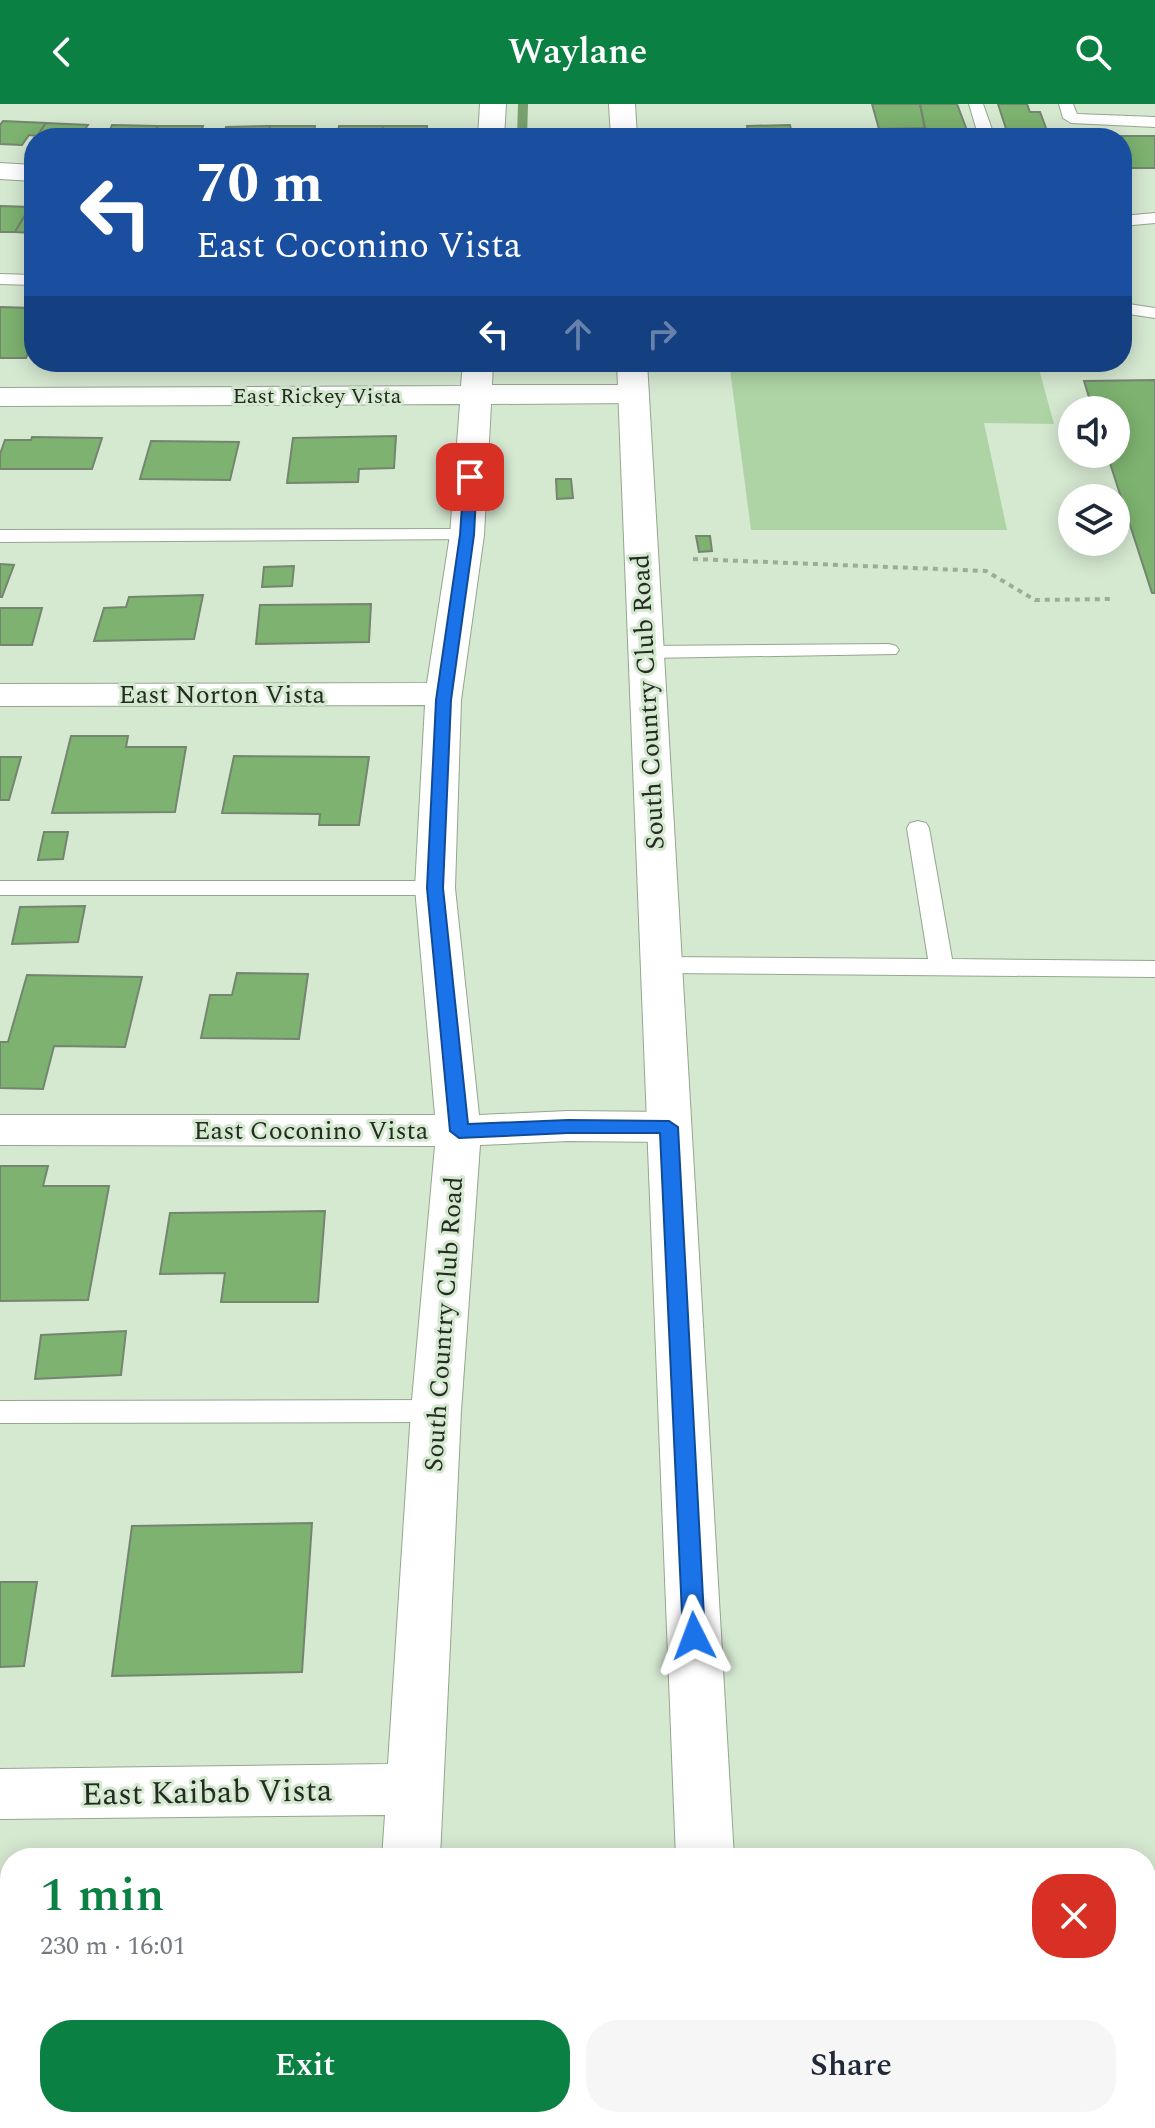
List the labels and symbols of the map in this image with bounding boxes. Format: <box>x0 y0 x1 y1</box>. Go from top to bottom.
street label: East Rickey Vista <box>232 380 402 413</box>
pin <box>436 443 504 511</box>
street label: South Country Club Road <box>620 553 676 851</box>
street label: East Norton Vista <box>119 675 326 715</box>
street label: East Coconino Vista <box>194 1111 429 1151</box>
street label: South Country Club Road <box>414 1175 474 1473</box>
position arrow <box>652 1594 736 1678</box>
street label: East Kaibab Vista <box>81 1766 333 1820</box>

